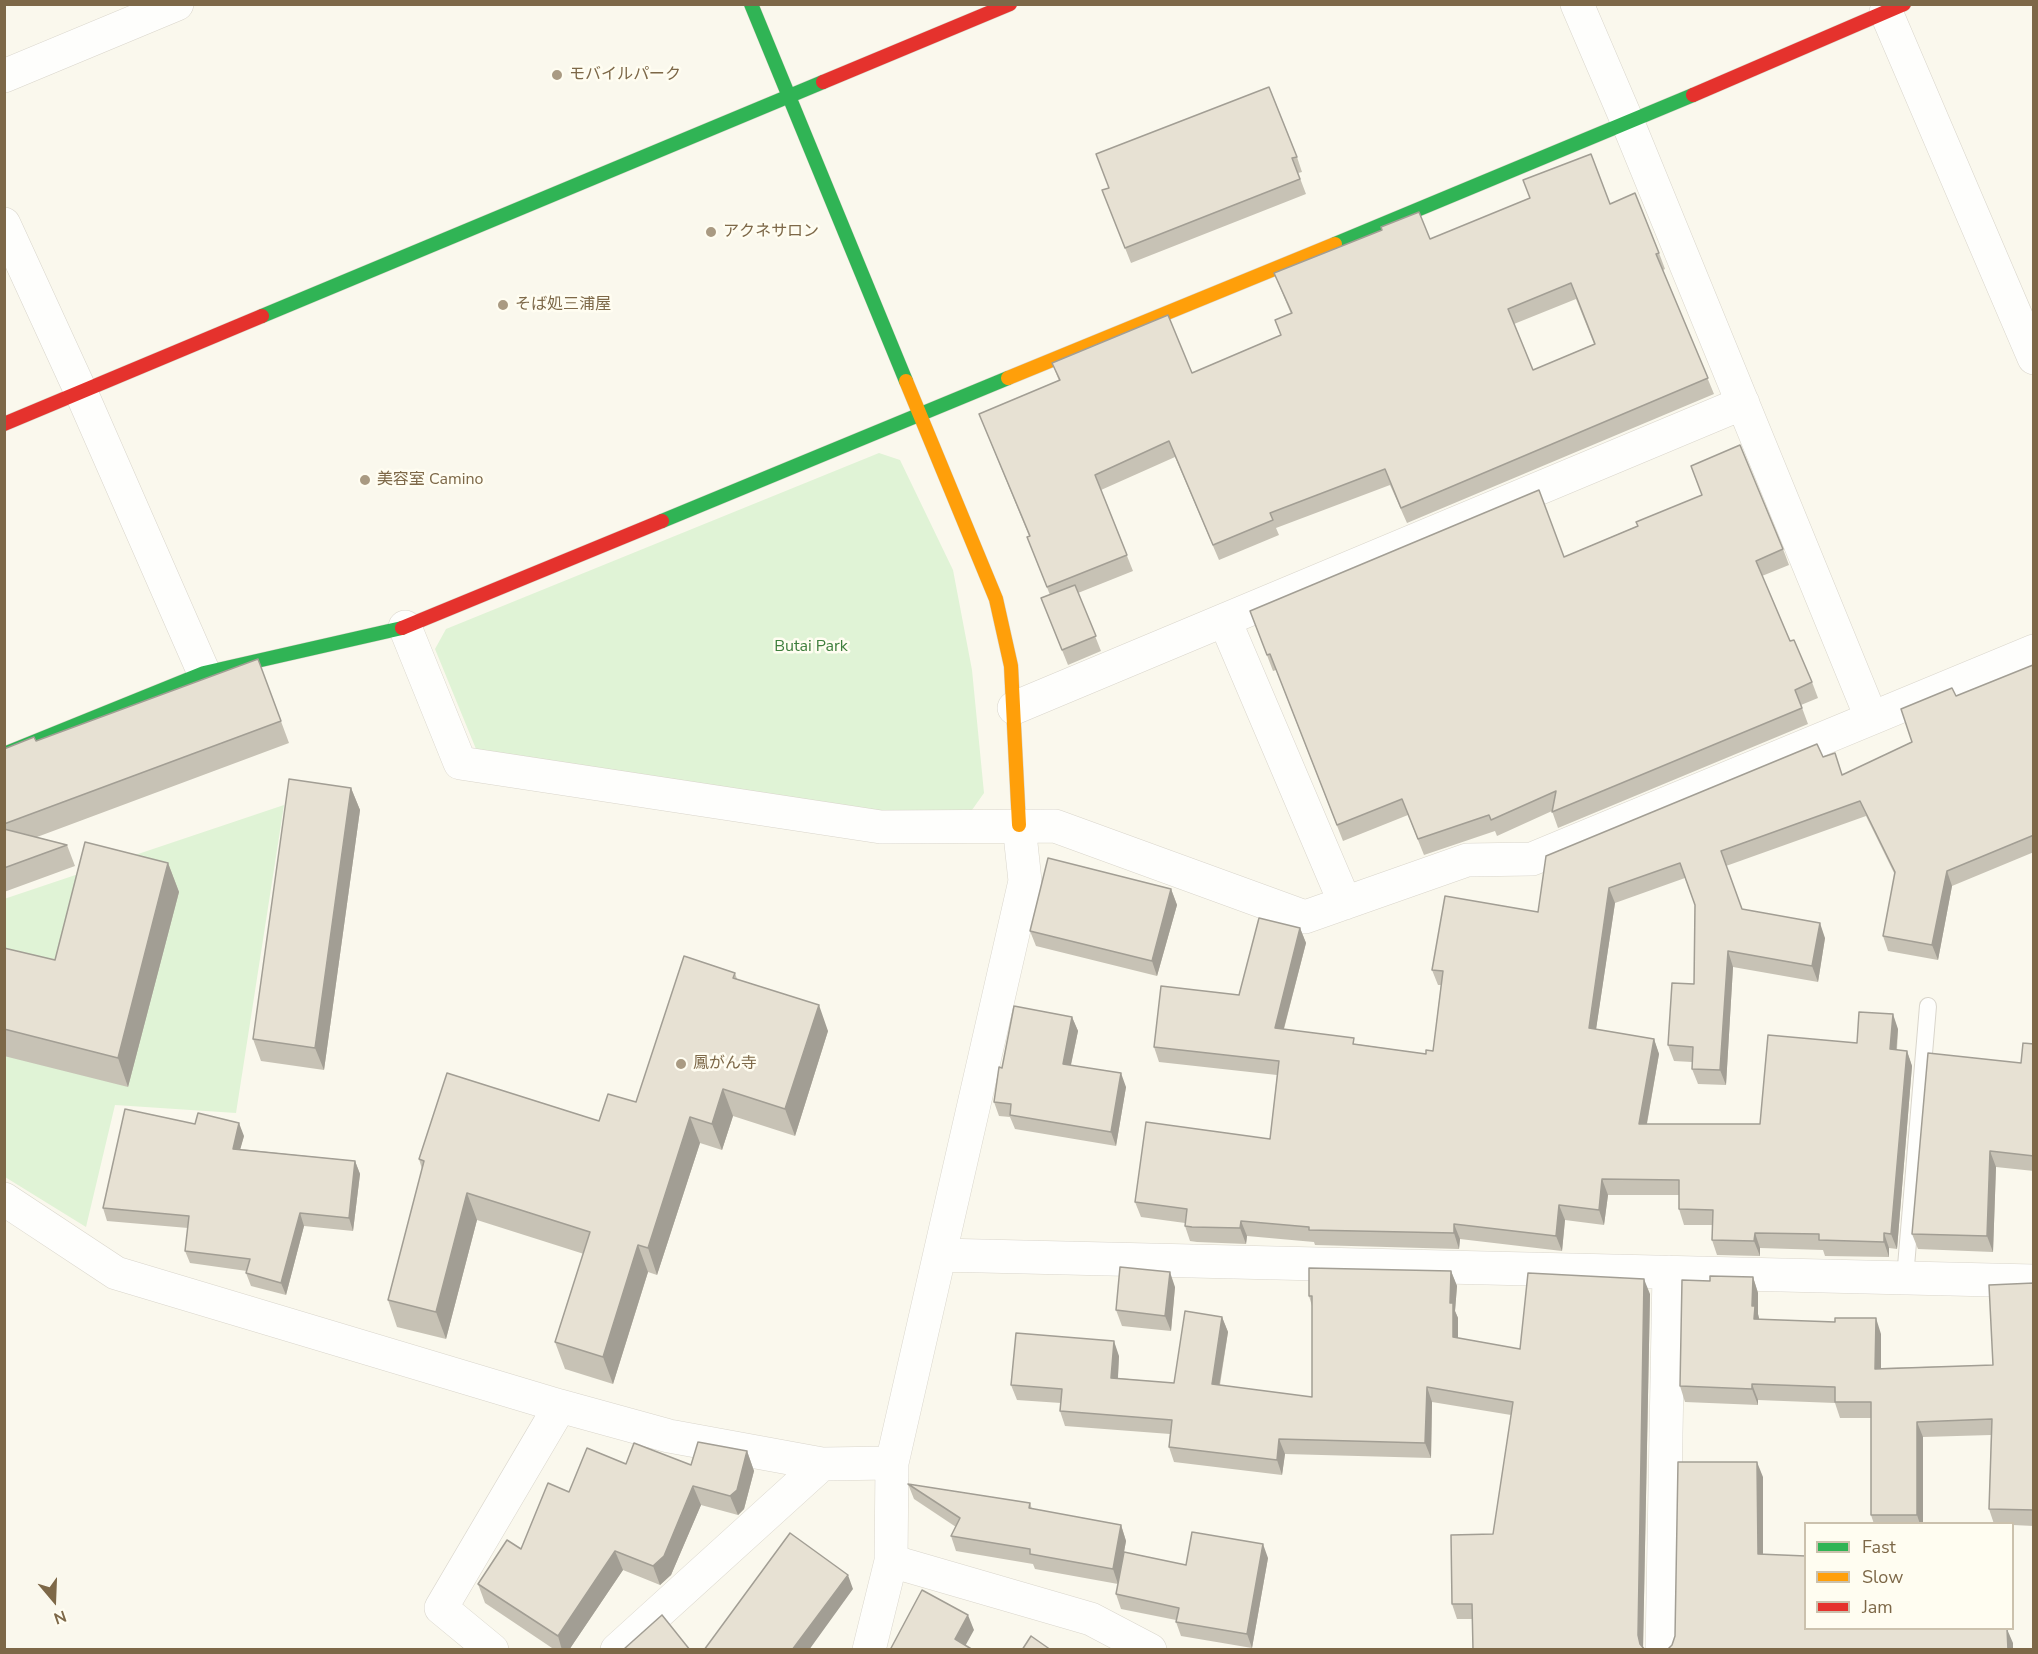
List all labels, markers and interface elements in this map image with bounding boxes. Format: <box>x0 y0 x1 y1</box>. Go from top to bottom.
place label: モバイルパーク <box>569 65 681 85</box>
marker: モバイルパーク <box>550 68 564 82</box>
place label: アクネサロン <box>723 222 819 242</box>
marker: アクネサロン <box>704 225 718 239</box>
place label: そば処三浦屋 <box>515 295 611 315</box>
marker: そば処三浦屋 <box>496 298 510 312</box>
place label: 美容室 Camino <box>377 470 483 490</box>
marker: 美容室 Camino <box>358 473 372 487</box>
park label: Butai Park <box>774 637 848 657</box>
place label: 鳳がん寺 <box>693 1054 757 1074</box>
marker: 鳳がん寺 <box>674 1057 688 1071</box>
legend <box>1804 1522 2014 1630</box>
text: Fast <box>1862 1535 1896 1559</box>
text: Slow <box>1862 1565 1903 1589</box>
north arrow <box>24 1570 84 1630</box>
text: Jam <box>1862 1595 1893 1619</box>
text: N <box>51 1605 69 1629</box>

